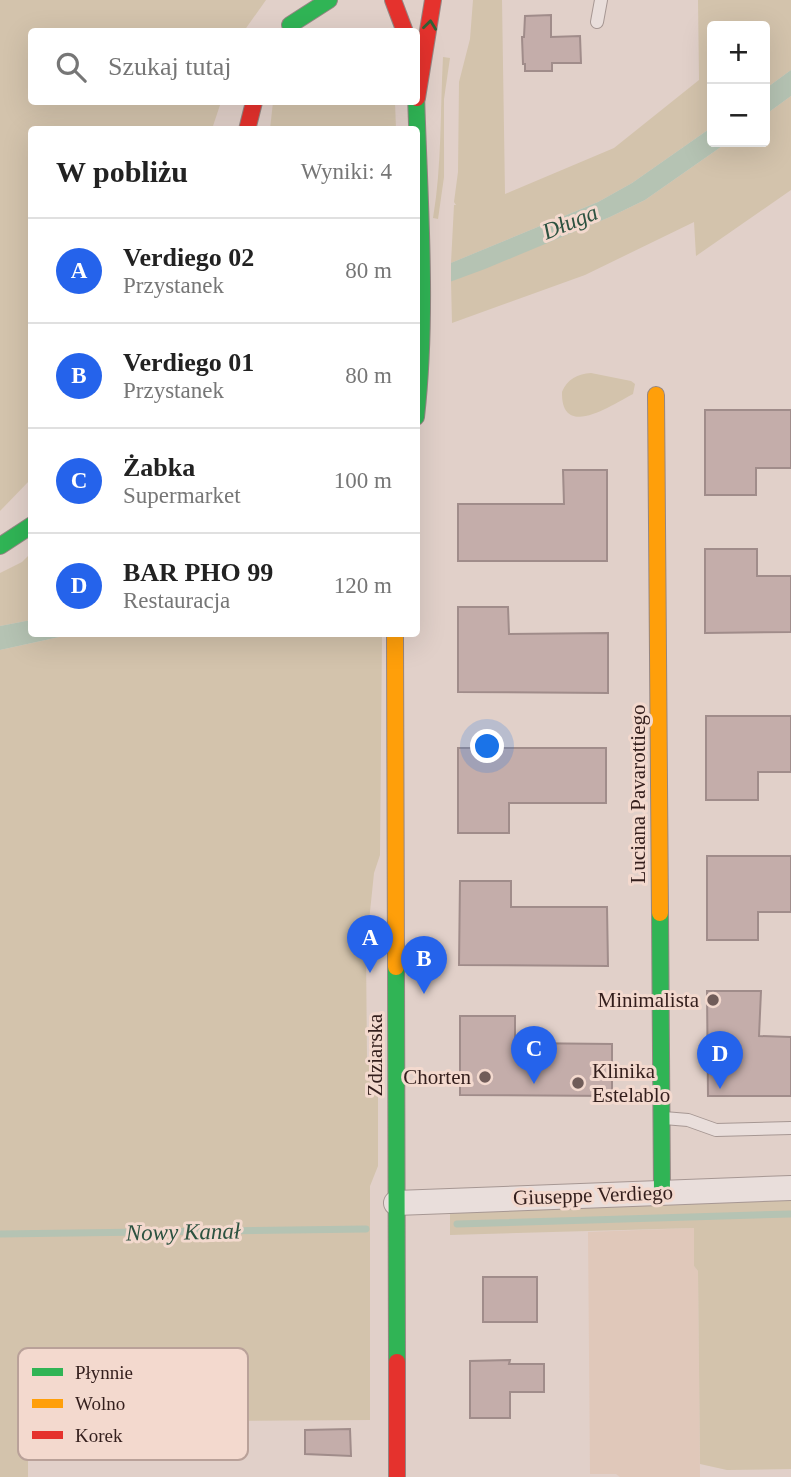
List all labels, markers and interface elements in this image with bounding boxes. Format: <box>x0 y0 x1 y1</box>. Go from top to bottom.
one-way arrow <box>423 19 438 31</box>
map controls <box>707 21 770 147</box>
button: + <box>707 21 770 84</box>
search box <box>28 28 420 105</box>
icon: search <box>52 48 90 86</box>
text: Szukaj tutaj <box>108 52 231 81</box>
button: − <box>707 84 770 147</box>
text: W pobliżu <box>56 155 188 188</box>
text: Wyniki: 4 <box>301 159 392 184</box>
water label: Długa <box>538 200 601 245</box>
text: Verdiego 02 <box>123 243 254 272</box>
text: A <box>71 258 87 283</box>
text: 80 m <box>345 258 392 283</box>
text: Przystanek <box>123 273 224 298</box>
text: Verdiego 01 <box>123 348 254 377</box>
text: B <box>71 363 87 388</box>
text: 80 m <box>345 363 392 388</box>
text: Przystanek <box>123 378 224 403</box>
text: Żabka <box>123 453 195 482</box>
text: C <box>71 468 87 493</box>
text: 100 m <box>334 468 392 493</box>
text: Supermarket <box>123 483 241 508</box>
text: BAR PHO 99 <box>123 558 273 587</box>
text: D <box>71 573 87 598</box>
text: 120 m <box>334 573 392 598</box>
text: Restauracja <box>123 588 230 613</box>
street label: Luciana Pavarottiego <box>626 704 650 884</box>
your location <box>470 729 504 763</box>
pin: A <box>347 915 393 973</box>
pin: B <box>401 936 447 994</box>
place label: Minimalista <box>598 988 700 1012</box>
marker: Minimalista <box>705 992 721 1008</box>
street label: Zdziarska <box>363 1013 387 1096</box>
pin: C <box>511 1026 557 1084</box>
pin: D <box>697 1031 743 1089</box>
place label: Klinika Estelablo <box>592 1059 670 1107</box>
place label: Chorten <box>403 1065 471 1089</box>
marker: Chorten <box>477 1069 493 1085</box>
marker: Klinika Estelablo <box>570 1075 586 1091</box>
street label: Giuseppe Verdiego <box>513 1180 673 1210</box>
water label: Nowy Kanał <box>125 1218 241 1246</box>
legend <box>18 1348 248 1460</box>
text: Płynnie <box>75 1362 133 1383</box>
text: Wolno <box>75 1393 125 1414</box>
text: Korek <box>75 1425 123 1446</box>

